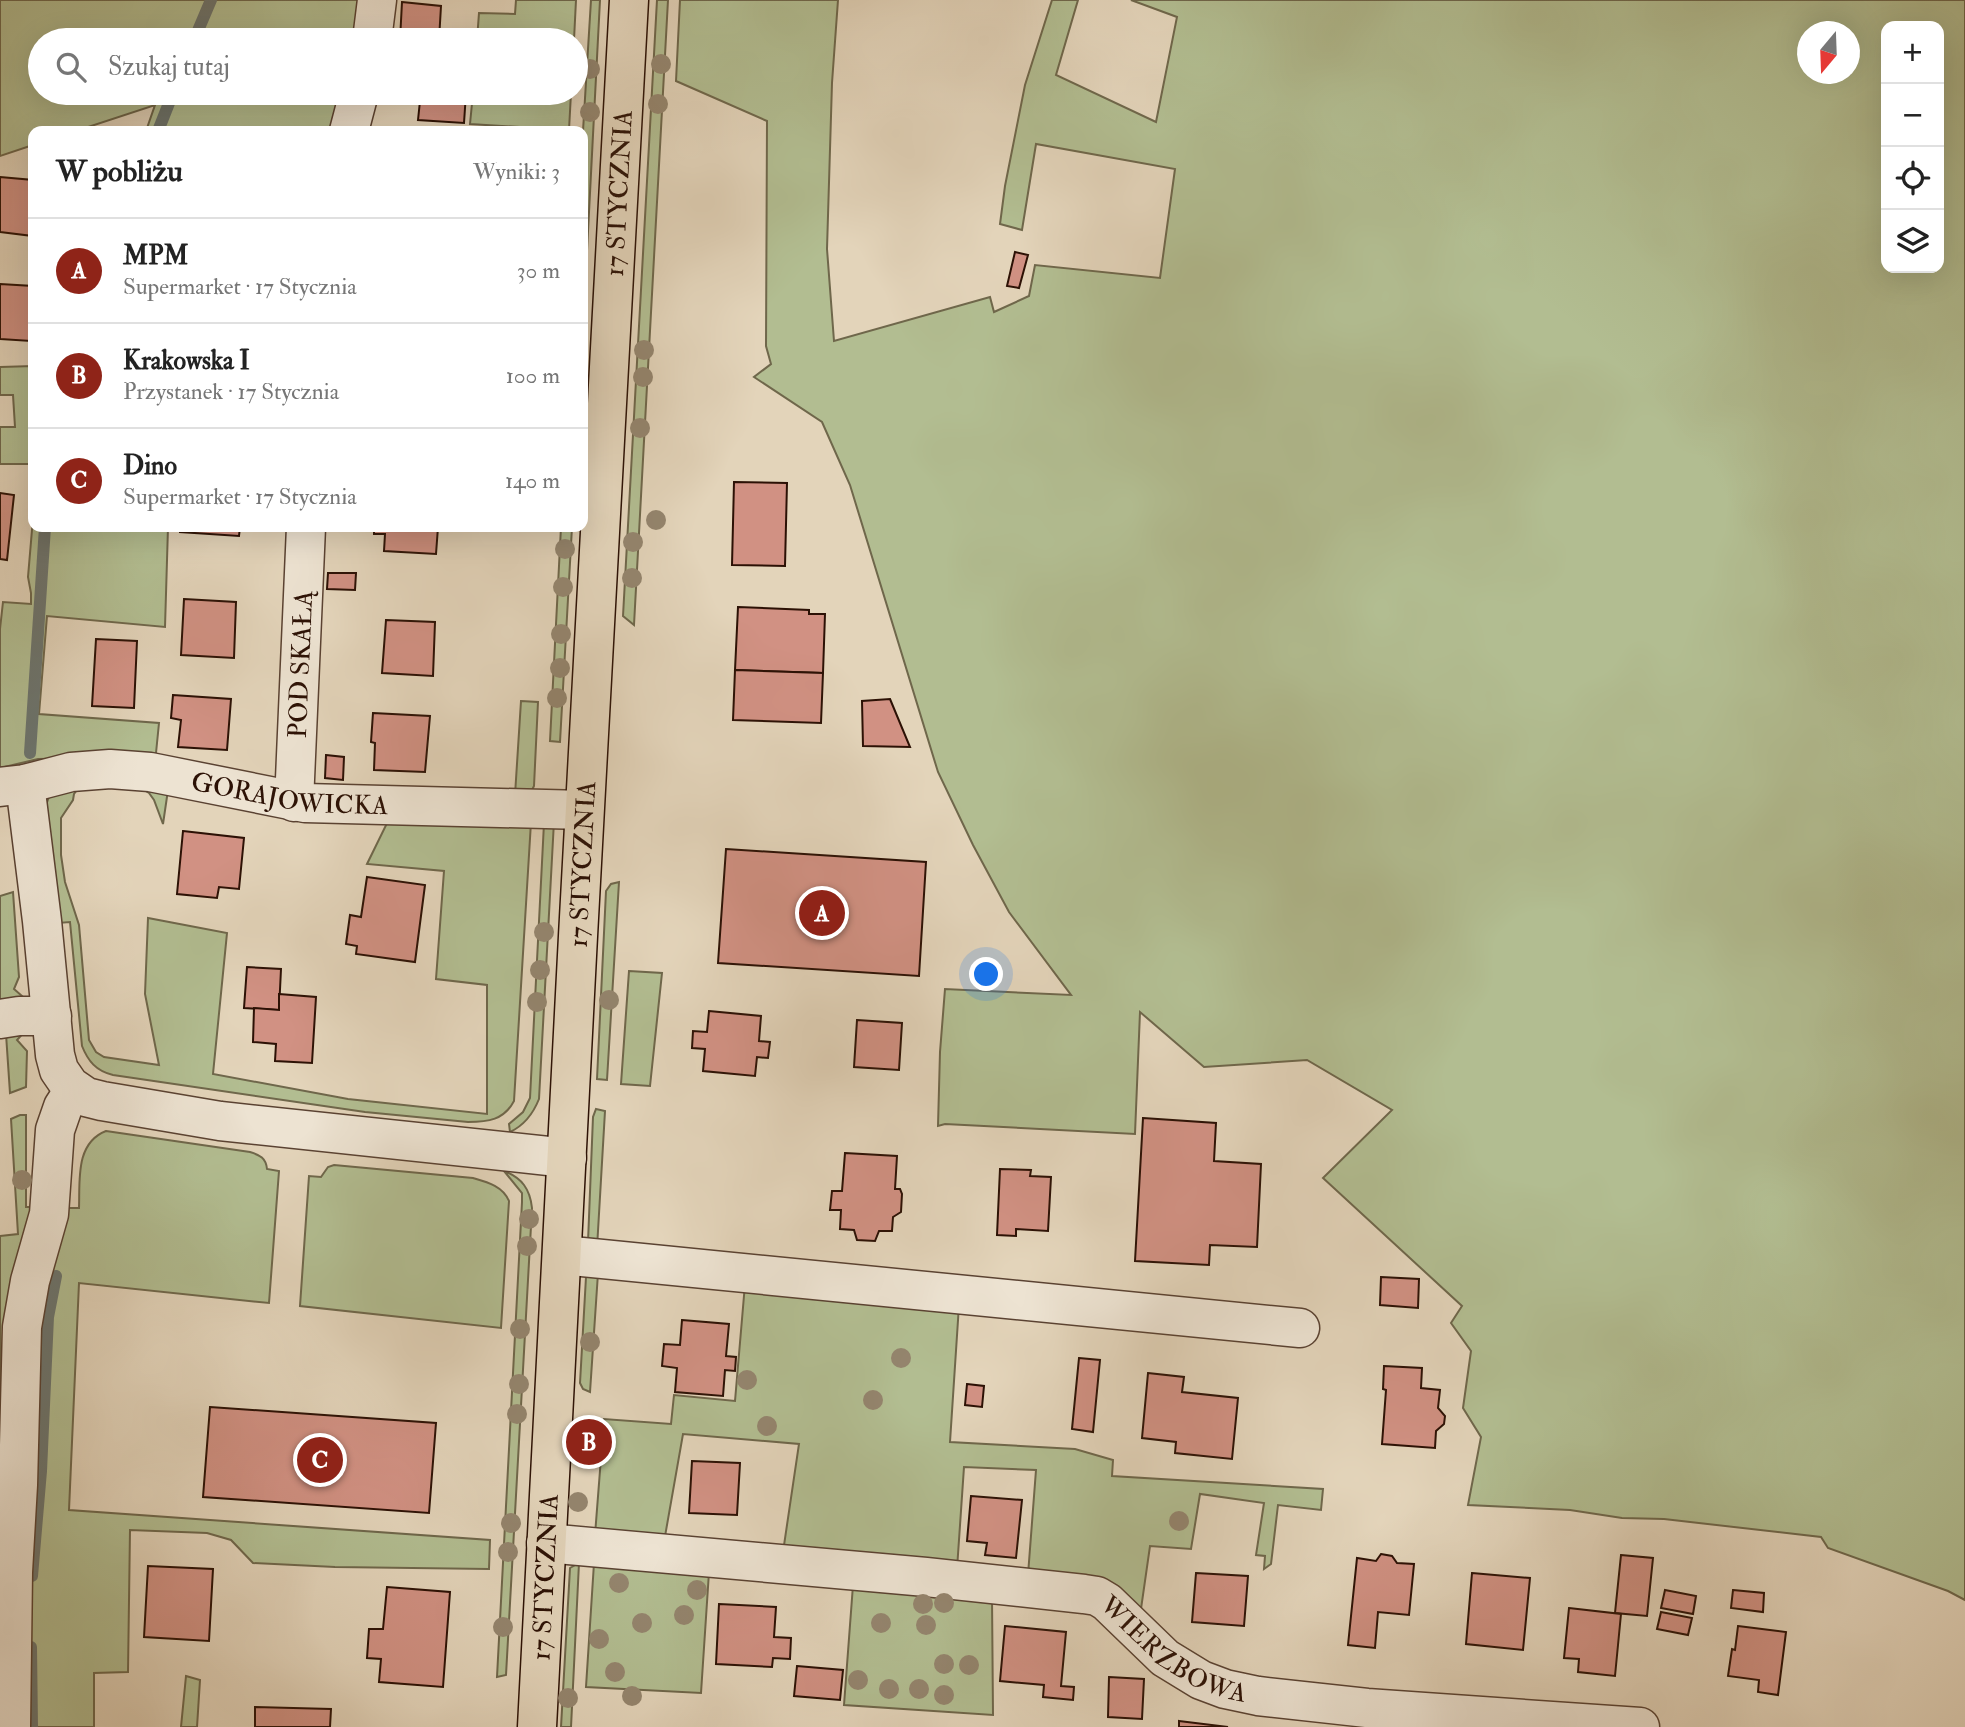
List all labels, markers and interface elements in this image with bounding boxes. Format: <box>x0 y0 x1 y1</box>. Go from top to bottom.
north arrow <box>1797 21 1860 84</box>
map controls <box>1881 21 1944 273</box>
button: + <box>1881 21 1944 84</box>
search box <box>28 28 588 105</box>
icon: search <box>52 48 90 86</box>
text: Szukaj tutaj <box>108 51 230 83</box>
button: − <box>1881 84 1944 147</box>
street label: 17 STYCZNIA <box>599 109 640 277</box>
button: locate <box>1881 147 1944 210</box>
text: W pobliżu <box>56 153 183 190</box>
text: Wyniki: 3 <box>473 157 560 186</box>
button: layers <box>1881 210 1944 273</box>
text: MPM <box>123 240 188 272</box>
text: A <box>72 256 86 285</box>
text: 30 m <box>517 256 560 285</box>
text: Supermarket · 17 Stycznia <box>123 272 357 301</box>
text: Krakowska I <box>123 345 250 377</box>
text: B <box>71 361 87 390</box>
text: 100 m <box>506 361 560 390</box>
text: Przystanek · 17 Stycznia <box>123 377 339 406</box>
text: Dino <box>123 450 177 482</box>
text: C <box>71 466 87 495</box>
text: 140 m <box>505 466 560 495</box>
text: Supermarket · 17 Stycznia <box>123 482 357 511</box>
street label: POD SKAŁĄ <box>282 589 320 739</box>
street label: GORAJOWICKA <box>189 766 389 822</box>
street label: 17 STYCZNIA <box>562 780 603 948</box>
pin: A <box>799 887 845 939</box>
your location <box>969 957 1003 991</box>
pin: B <box>566 1416 612 1468</box>
pin: C <box>297 1434 343 1486</box>
street label: 17 STYCZNIA <box>525 1493 566 1661</box>
street label: WIERZBOWA <box>1093 1589 1250 1710</box>

